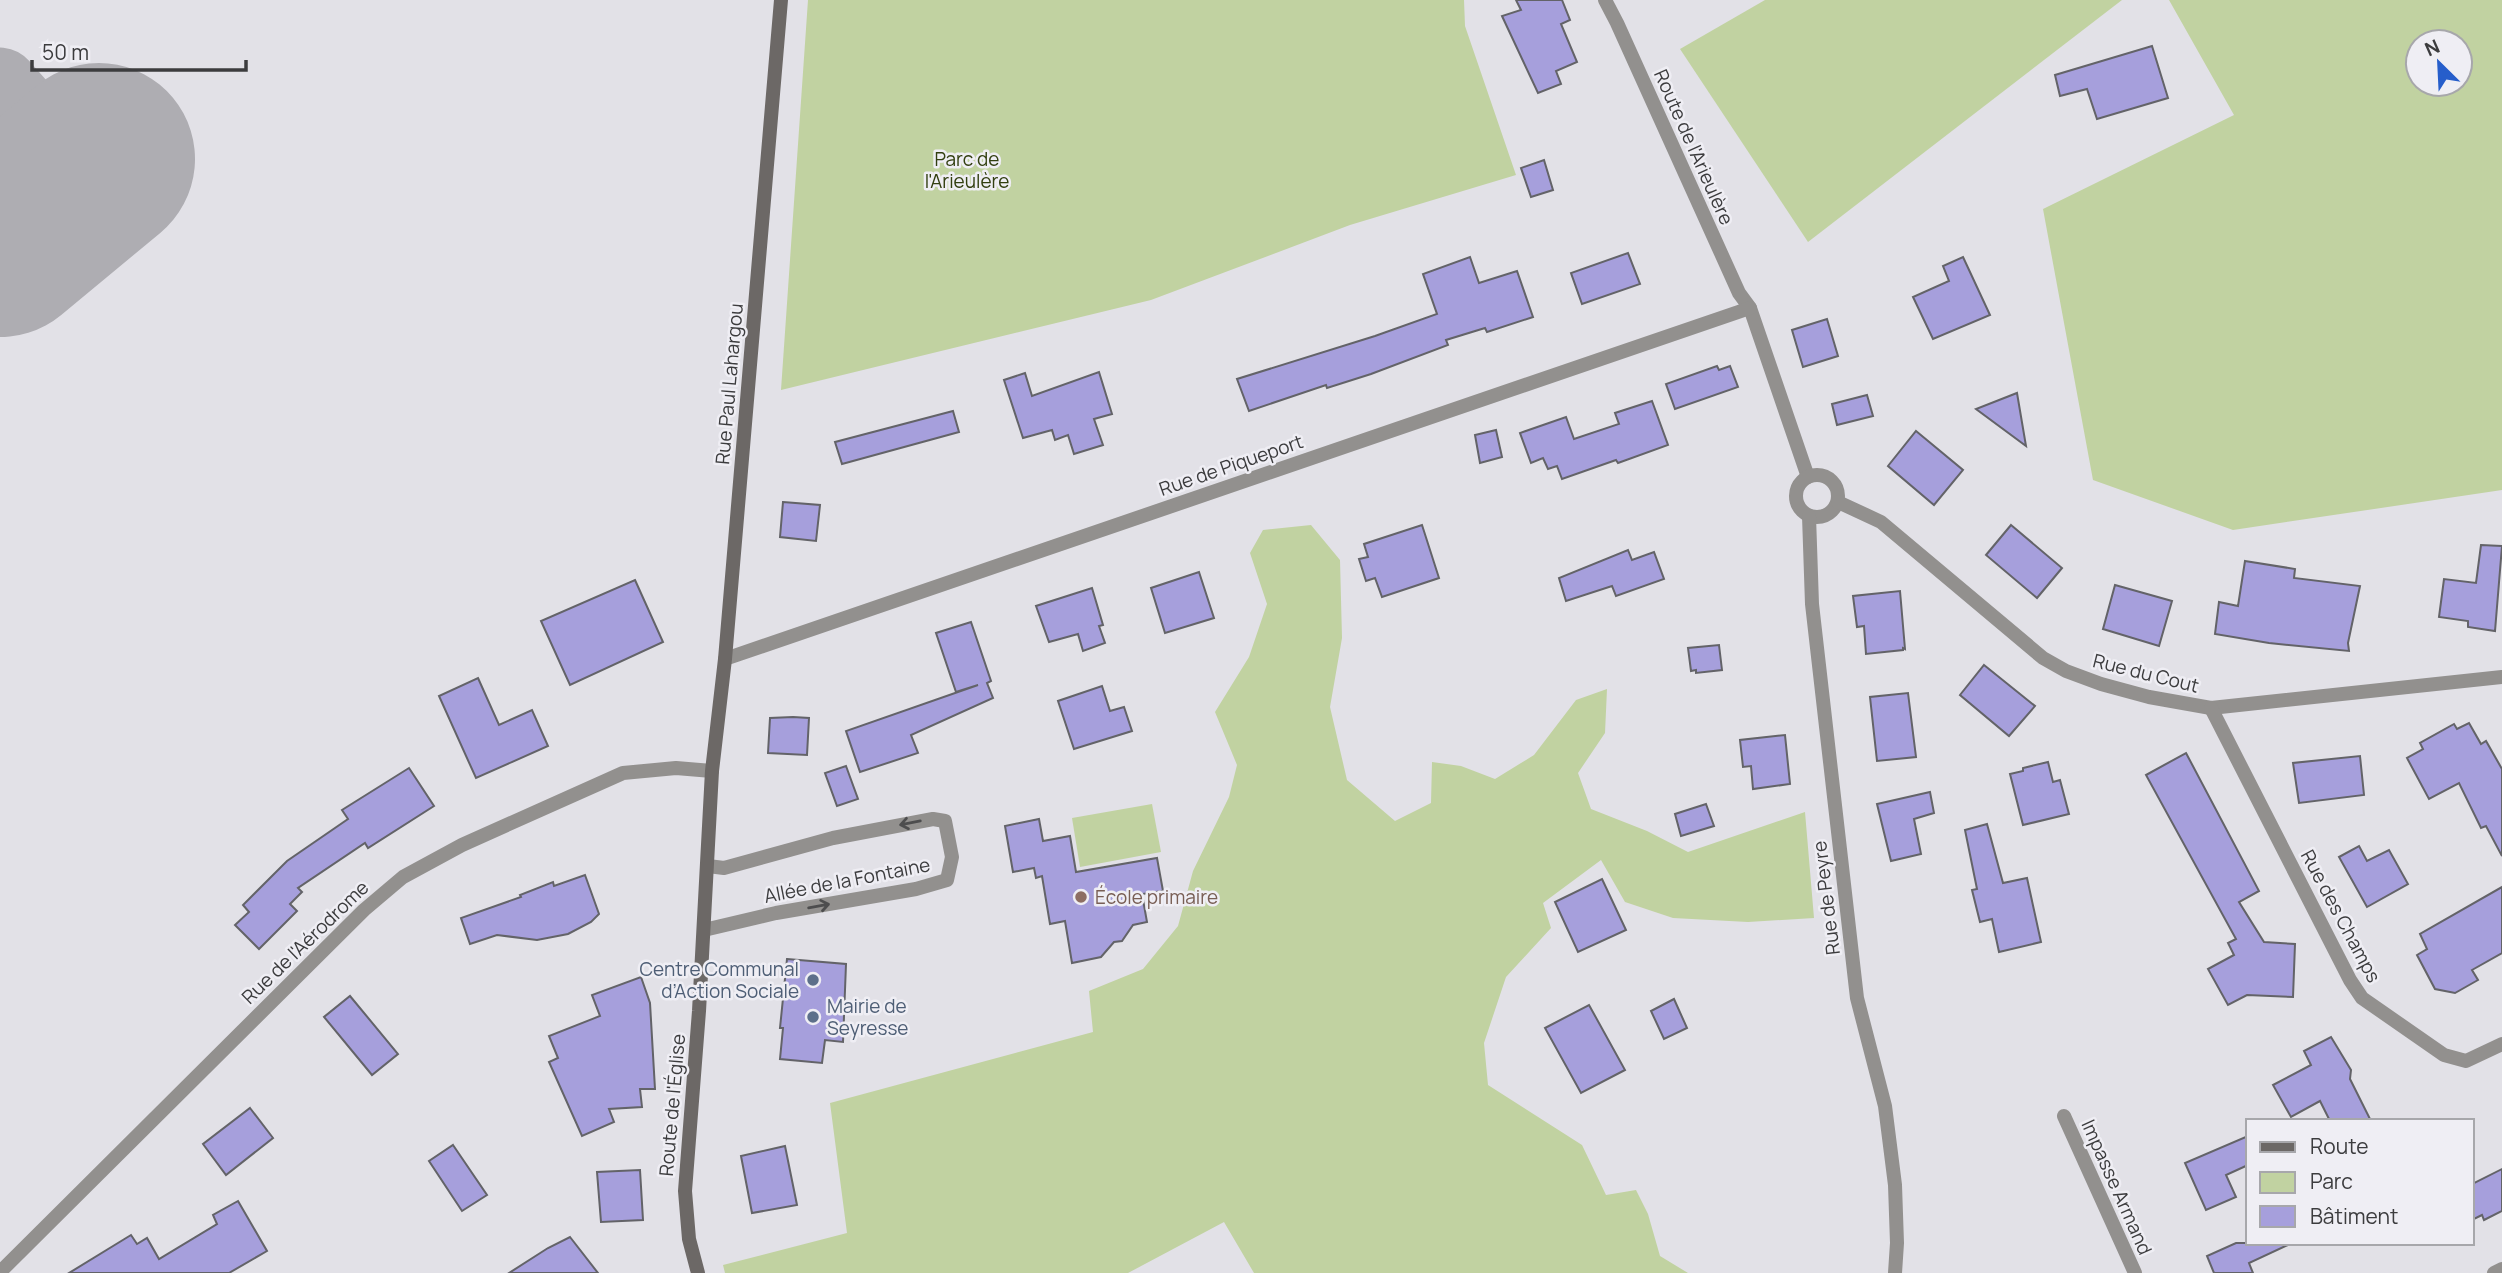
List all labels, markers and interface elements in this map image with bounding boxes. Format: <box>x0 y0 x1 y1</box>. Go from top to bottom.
scale bar <box>32 28 245 72</box>
north arrow <box>2404 28 2474 98</box>
text: N <box>2421 33 2444 62</box>
text: 50 m <box>42 38 89 66</box>
street label: Route de l'Arieulère <box>1648 65 1740 229</box>
park label: Parc de l'Arieulère <box>925 146 1009 194</box>
street label: Rue Paul Lahargou <box>709 302 749 466</box>
street label: Rue de Piqueport <box>1156 428 1306 502</box>
street label: Rue du Cout <box>2090 647 2202 699</box>
one-way arrow <box>899 817 922 831</box>
street label: Rue de Peyre <box>1806 840 1846 956</box>
street label: Rue des Champs <box>2295 845 2387 987</box>
street label: Allée de la Fontaine <box>762 851 932 909</box>
street label: Rue de l'Aérodrome <box>236 875 374 1009</box>
place label: École primaire <box>1095 884 1218 910</box>
marker: École primaire <box>1073 889 1089 905</box>
one-way arrow <box>807 899 829 912</box>
place label: Centre Communal d’Action Sociale <box>640 956 799 1004</box>
marker: Centre Communal d’Action Sociale <box>805 972 821 988</box>
place label: Mairie de Seyresse <box>827 993 908 1041</box>
marker: Mairie de Seyresse <box>805 1009 821 1025</box>
street label: Route de l'Église <box>653 1033 691 1177</box>
street label: Impasse Armand <box>2076 1115 2158 1259</box>
legend <box>2246 1119 2474 1245</box>
text: Route <box>2310 1132 2368 1160</box>
text: Parc <box>2310 1167 2353 1195</box>
text: Bâtiment <box>2310 1202 2398 1230</box>

